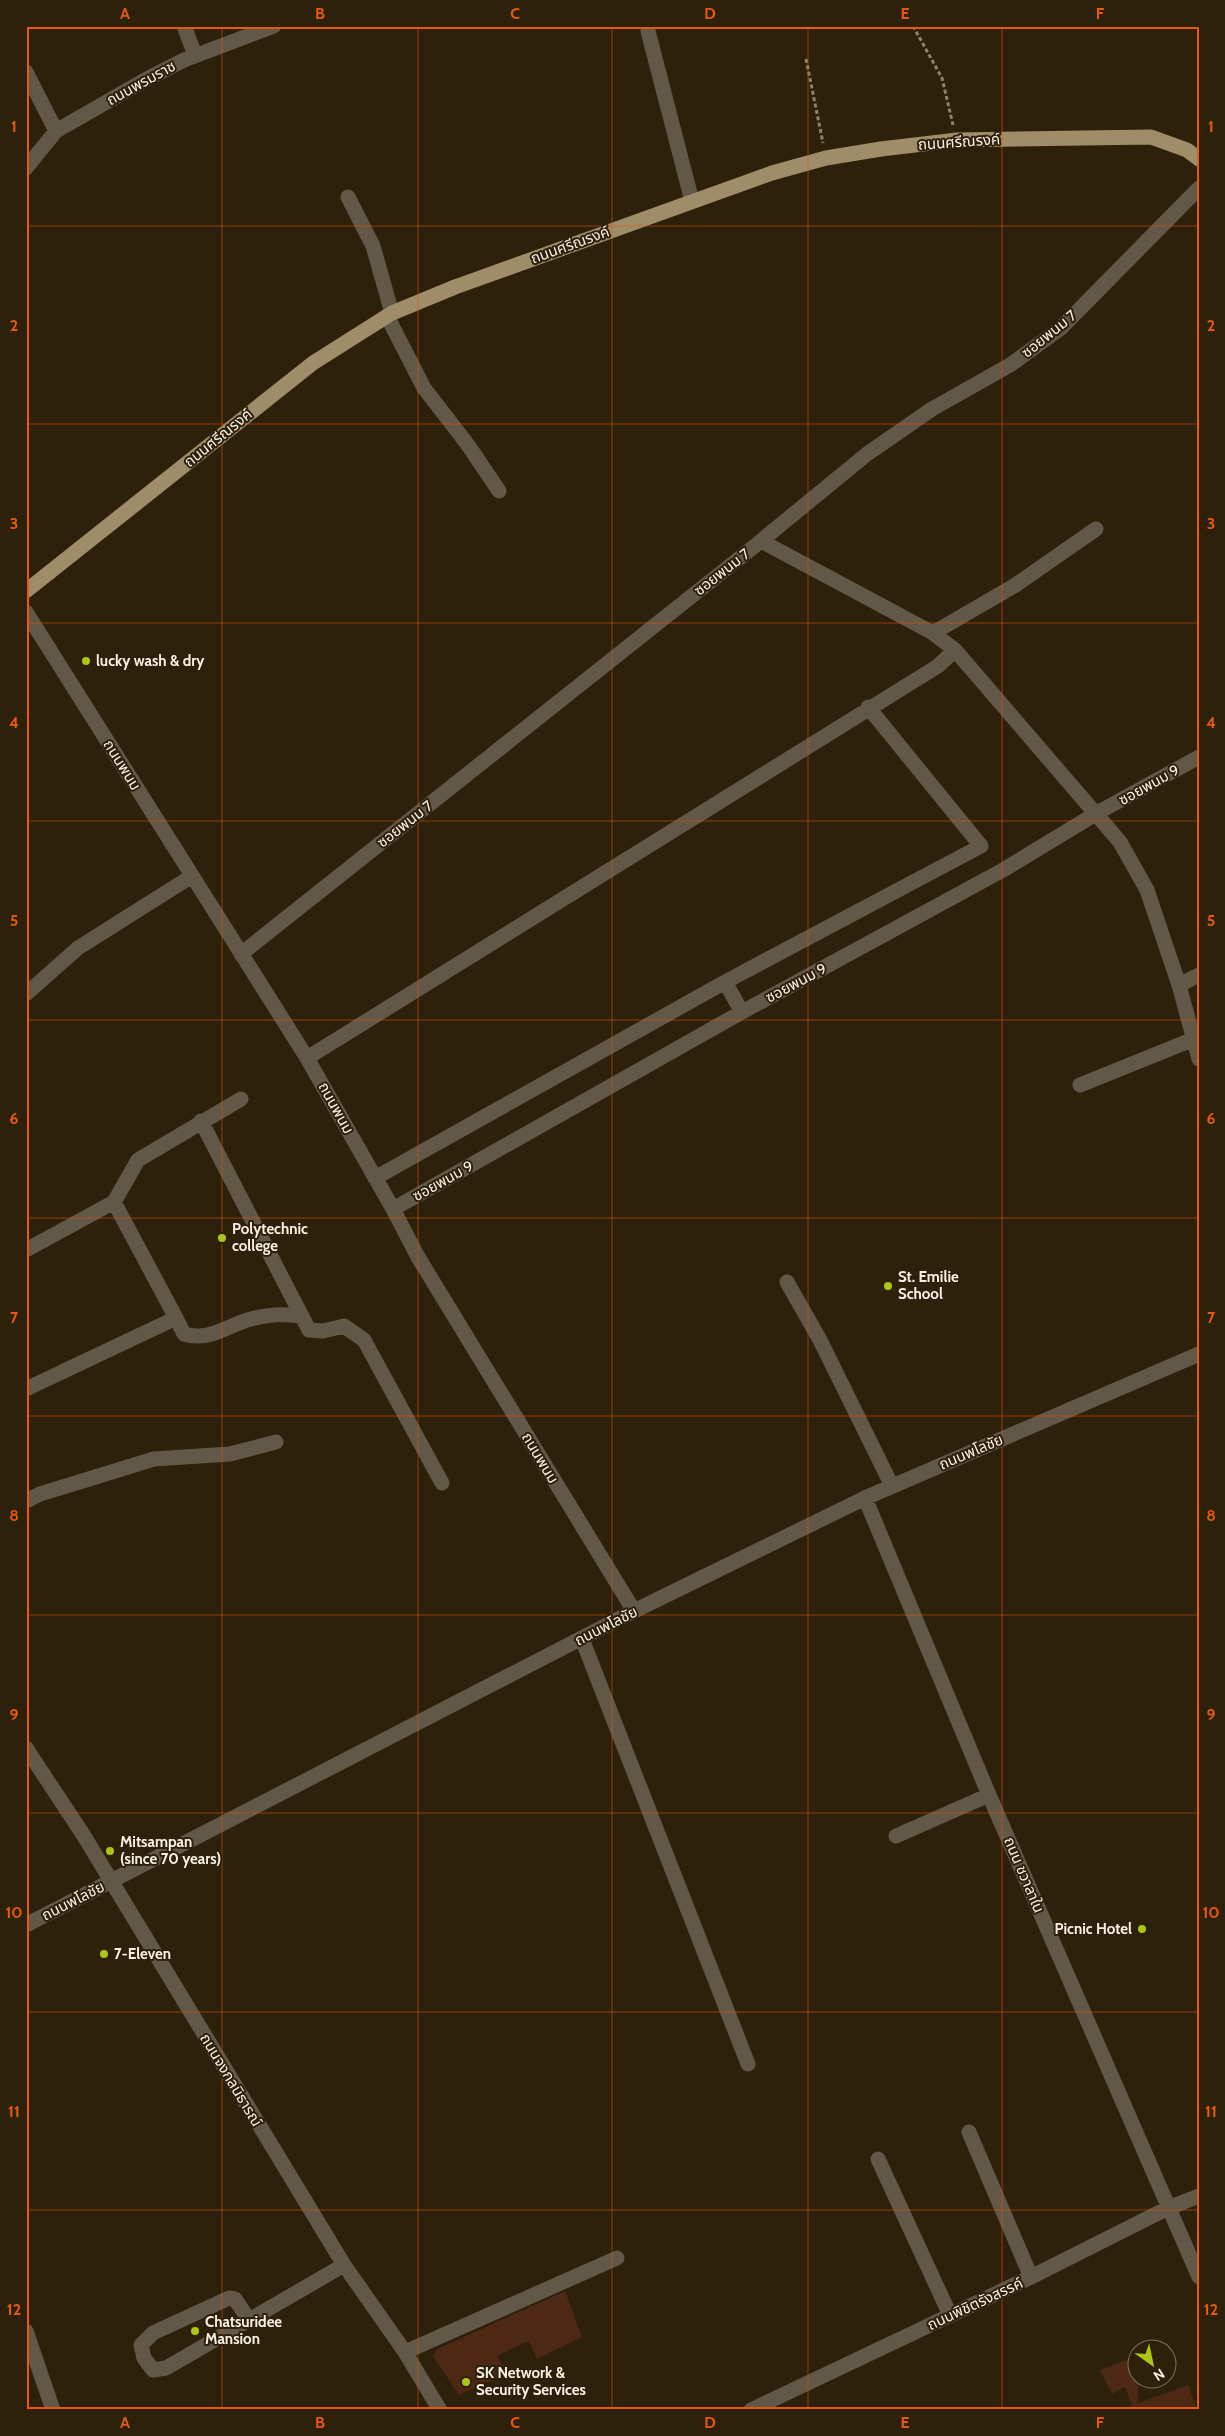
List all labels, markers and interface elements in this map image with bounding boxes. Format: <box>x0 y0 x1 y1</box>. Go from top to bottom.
text: A <box>120 4 130 23</box>
text: B <box>315 4 325 23</box>
text: C <box>510 4 520 23</box>
text: D <box>704 4 716 23</box>
text: E <box>900 4 910 23</box>
text: F <box>1096 4 1105 23</box>
street label: ถนนพรมราช <box>103 57 179 109</box>
text: 1 <box>11 117 17 136</box>
text: 1 <box>1208 117 1214 136</box>
street label: ถนนศรีณรงค์ <box>917 130 1001 154</box>
street label: ถนนศรีณรงค์ <box>528 222 612 268</box>
street label: ซอยพนม 7 <box>1018 306 1081 362</box>
text: 2 <box>10 316 18 335</box>
text: 2 <box>1207 316 1215 335</box>
street label: ถนนศรีณรงค์ <box>180 405 256 471</box>
text: 3 <box>10 514 18 533</box>
text: 3 <box>1207 514 1215 533</box>
street label: ซอยพนม 7 <box>691 544 754 599</box>
place label: lucky wash & dry <box>96 652 205 670</box>
marker: lucky wash & dry <box>80 655 92 667</box>
text: 4 <box>9 713 19 732</box>
text: 4 <box>1206 713 1216 732</box>
street label: ถนนพนม <box>99 736 145 794</box>
street label: ซอยพนม 9 <box>1116 761 1182 809</box>
street label: ซอยพนม 7 <box>374 796 437 851</box>
text: 5 <box>10 911 18 930</box>
text: 5 <box>1207 911 1215 930</box>
street label: ซอยพนม 9 <box>762 959 830 1007</box>
street label: ถนนพนม <box>314 1079 358 1137</box>
text: 6 <box>10 1109 19 1128</box>
text: 6 <box>1207 1109 1216 1128</box>
street label: ซอยพนม 9 <box>410 1157 476 1205</box>
place label: Polytechnic college <box>232 1220 308 1255</box>
marker: Polytechnic college <box>216 1232 228 1244</box>
place label: St. Emilie School <box>898 1268 959 1303</box>
marker: St. Emilie School <box>882 1280 894 1292</box>
text: 7 <box>10 1308 19 1327</box>
text: 7 <box>1207 1308 1216 1327</box>
street label: ถนนพนม <box>518 1429 562 1487</box>
street label: ถนนพโลชัย <box>936 1430 1006 1474</box>
text: 8 <box>9 1506 19 1525</box>
text: 8 <box>1206 1506 1216 1525</box>
street label: ถนนพโลชัย <box>572 1603 640 1649</box>
text: 9 <box>10 1705 19 1724</box>
text: 9 <box>1207 1705 1216 1724</box>
place label: Mitsampan (since 70 years) <box>120 1833 221 1868</box>
street label: ถนน ชวาลาใน <box>1000 1834 1048 1916</box>
marker: Mitsampan (since 70 years) <box>104 1845 116 1857</box>
street label: ถนนพโลชัย <box>39 1878 107 1924</box>
text: 10 <box>5 1903 23 1922</box>
text: 10 <box>1202 1903 1220 1922</box>
place label: Picnic Hotel <box>1055 1920 1132 1938</box>
marker: Picnic Hotel <box>1136 1923 1148 1935</box>
place label: 7-Eleven <box>114 1945 171 1963</box>
marker: 7-Eleven <box>98 1948 110 1960</box>
street label: ถนนจงกลนิธารณ์ <box>196 2030 266 2130</box>
text: 11 <box>8 2102 20 2121</box>
text: 11 <box>1205 2102 1217 2121</box>
street label: ถนนพิชิตรังสรรค์ <box>924 2274 1026 2334</box>
text: 12 <box>7 2300 21 2319</box>
text: 12 <box>1204 2300 1218 2319</box>
place label: Chatsuridee Mansion <box>205 2313 282 2348</box>
marker: Chatsuridee Mansion <box>189 2325 201 2337</box>
north arrow <box>1128 2338 1178 2388</box>
place label: SK Network & Security Services <box>476 2364 586 2399</box>
text: N <box>1150 2365 1168 2385</box>
marker: SK Network & Security Services <box>460 2376 472 2388</box>
text: A <box>120 2413 130 2432</box>
text: B <box>315 2413 325 2432</box>
text: C <box>510 2413 520 2432</box>
text: D <box>704 2413 716 2432</box>
text: E <box>900 2413 910 2432</box>
text: F <box>1096 2413 1105 2432</box>

